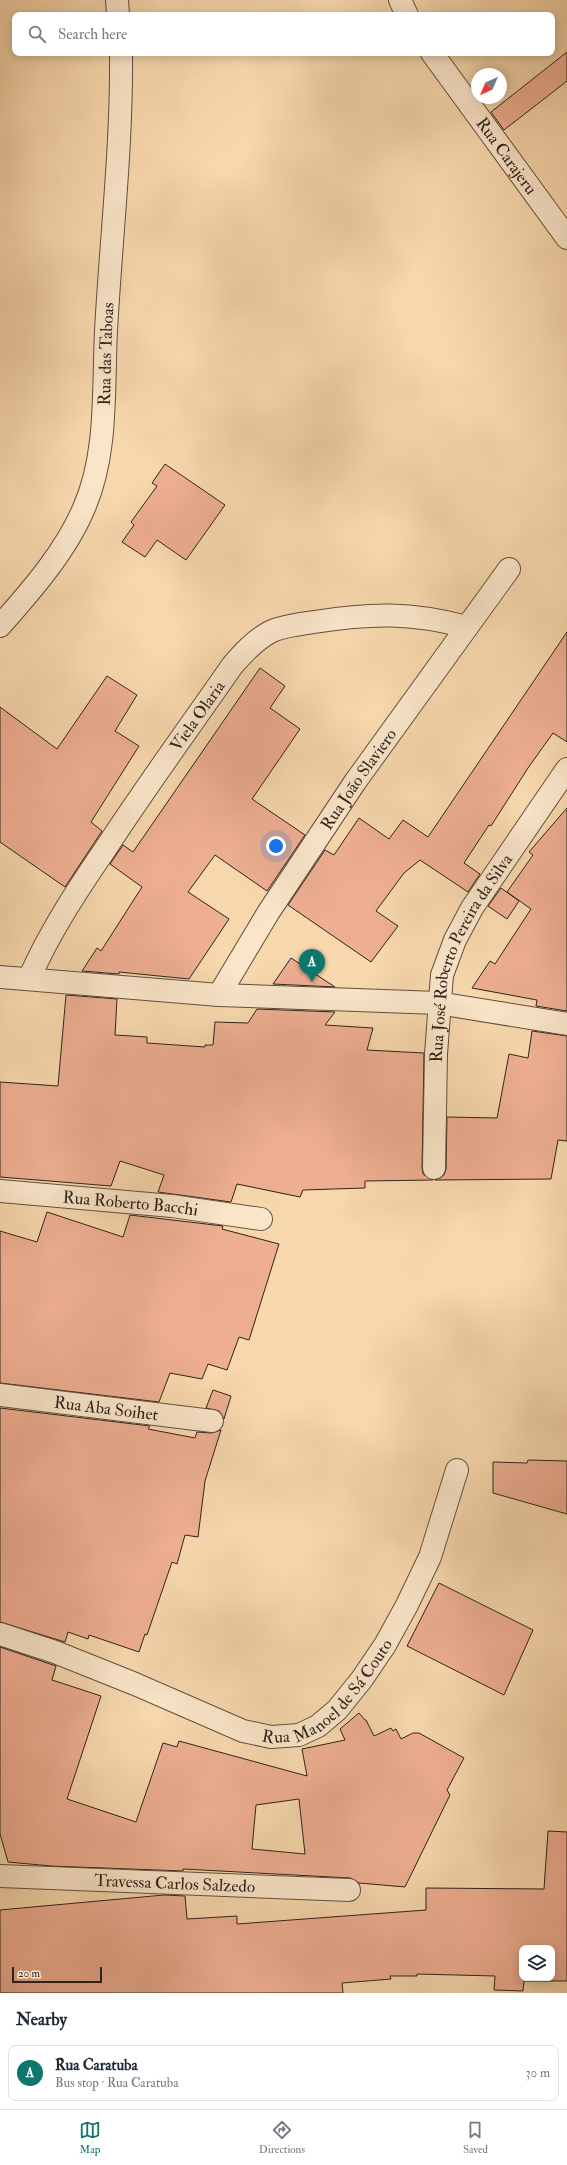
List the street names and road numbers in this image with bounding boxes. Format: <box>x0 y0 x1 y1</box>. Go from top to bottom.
street label: Rua Carajeru <box>471 113 542 199</box>
street label: Rua das Taboas <box>94 302 119 406</box>
street label: Viela Olaria <box>166 676 230 755</box>
street label: Rua João Slaviero <box>316 725 401 834</box>
street label: Rua José Roberto Pereira da Silva <box>426 849 518 1063</box>
street label: Rua Roberto Bacchi <box>62 1187 200 1221</box>
street label: Rua Aba Soihet <box>53 1392 160 1425</box>
street label: Rua Manoel de Sá Couto <box>260 1636 397 1749</box>
street label: Travessa Carlos Salzedo <box>94 1870 256 1897</box>

